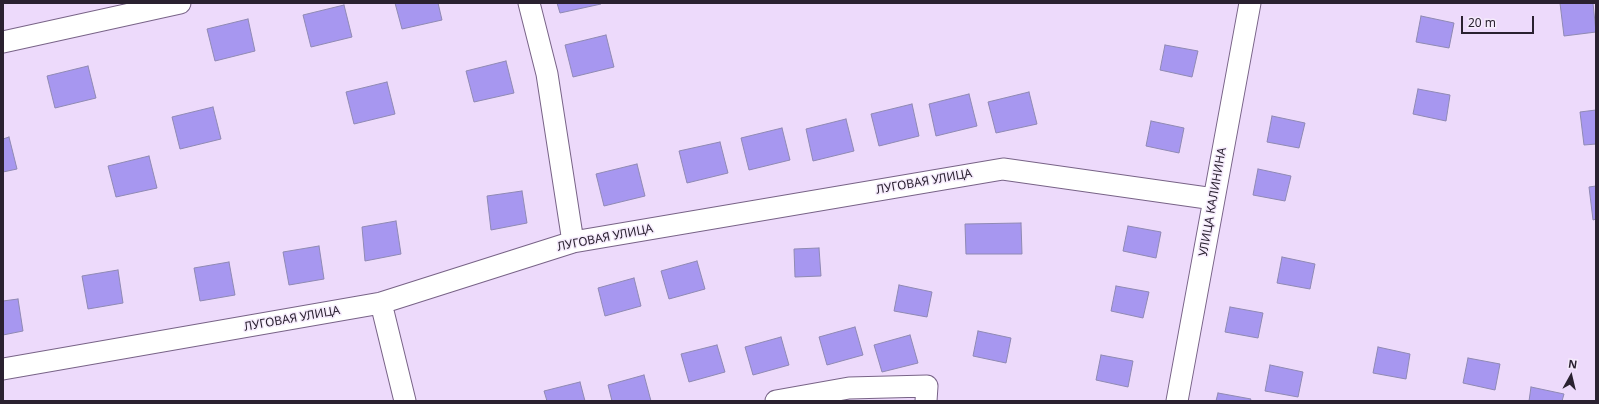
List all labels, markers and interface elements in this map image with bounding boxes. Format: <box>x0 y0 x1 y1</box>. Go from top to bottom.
scale bar <box>1463 8 1536 34</box>
text: 20 m <box>1468 14 1496 31</box>
street label: УЛИЦА КАЛИНИНА <box>1196 146 1230 258</box>
street label: ЛУГОВАЯ УЛИЦА <box>875 166 973 198</box>
street label: ЛУГОВАЯ УЛИЦА <box>556 222 654 254</box>
street label: ЛУГОВАЯ УЛИЦА <box>243 303 341 335</box>
north arrow <box>1551 356 1591 396</box>
text: N <box>1567 356 1578 372</box>

